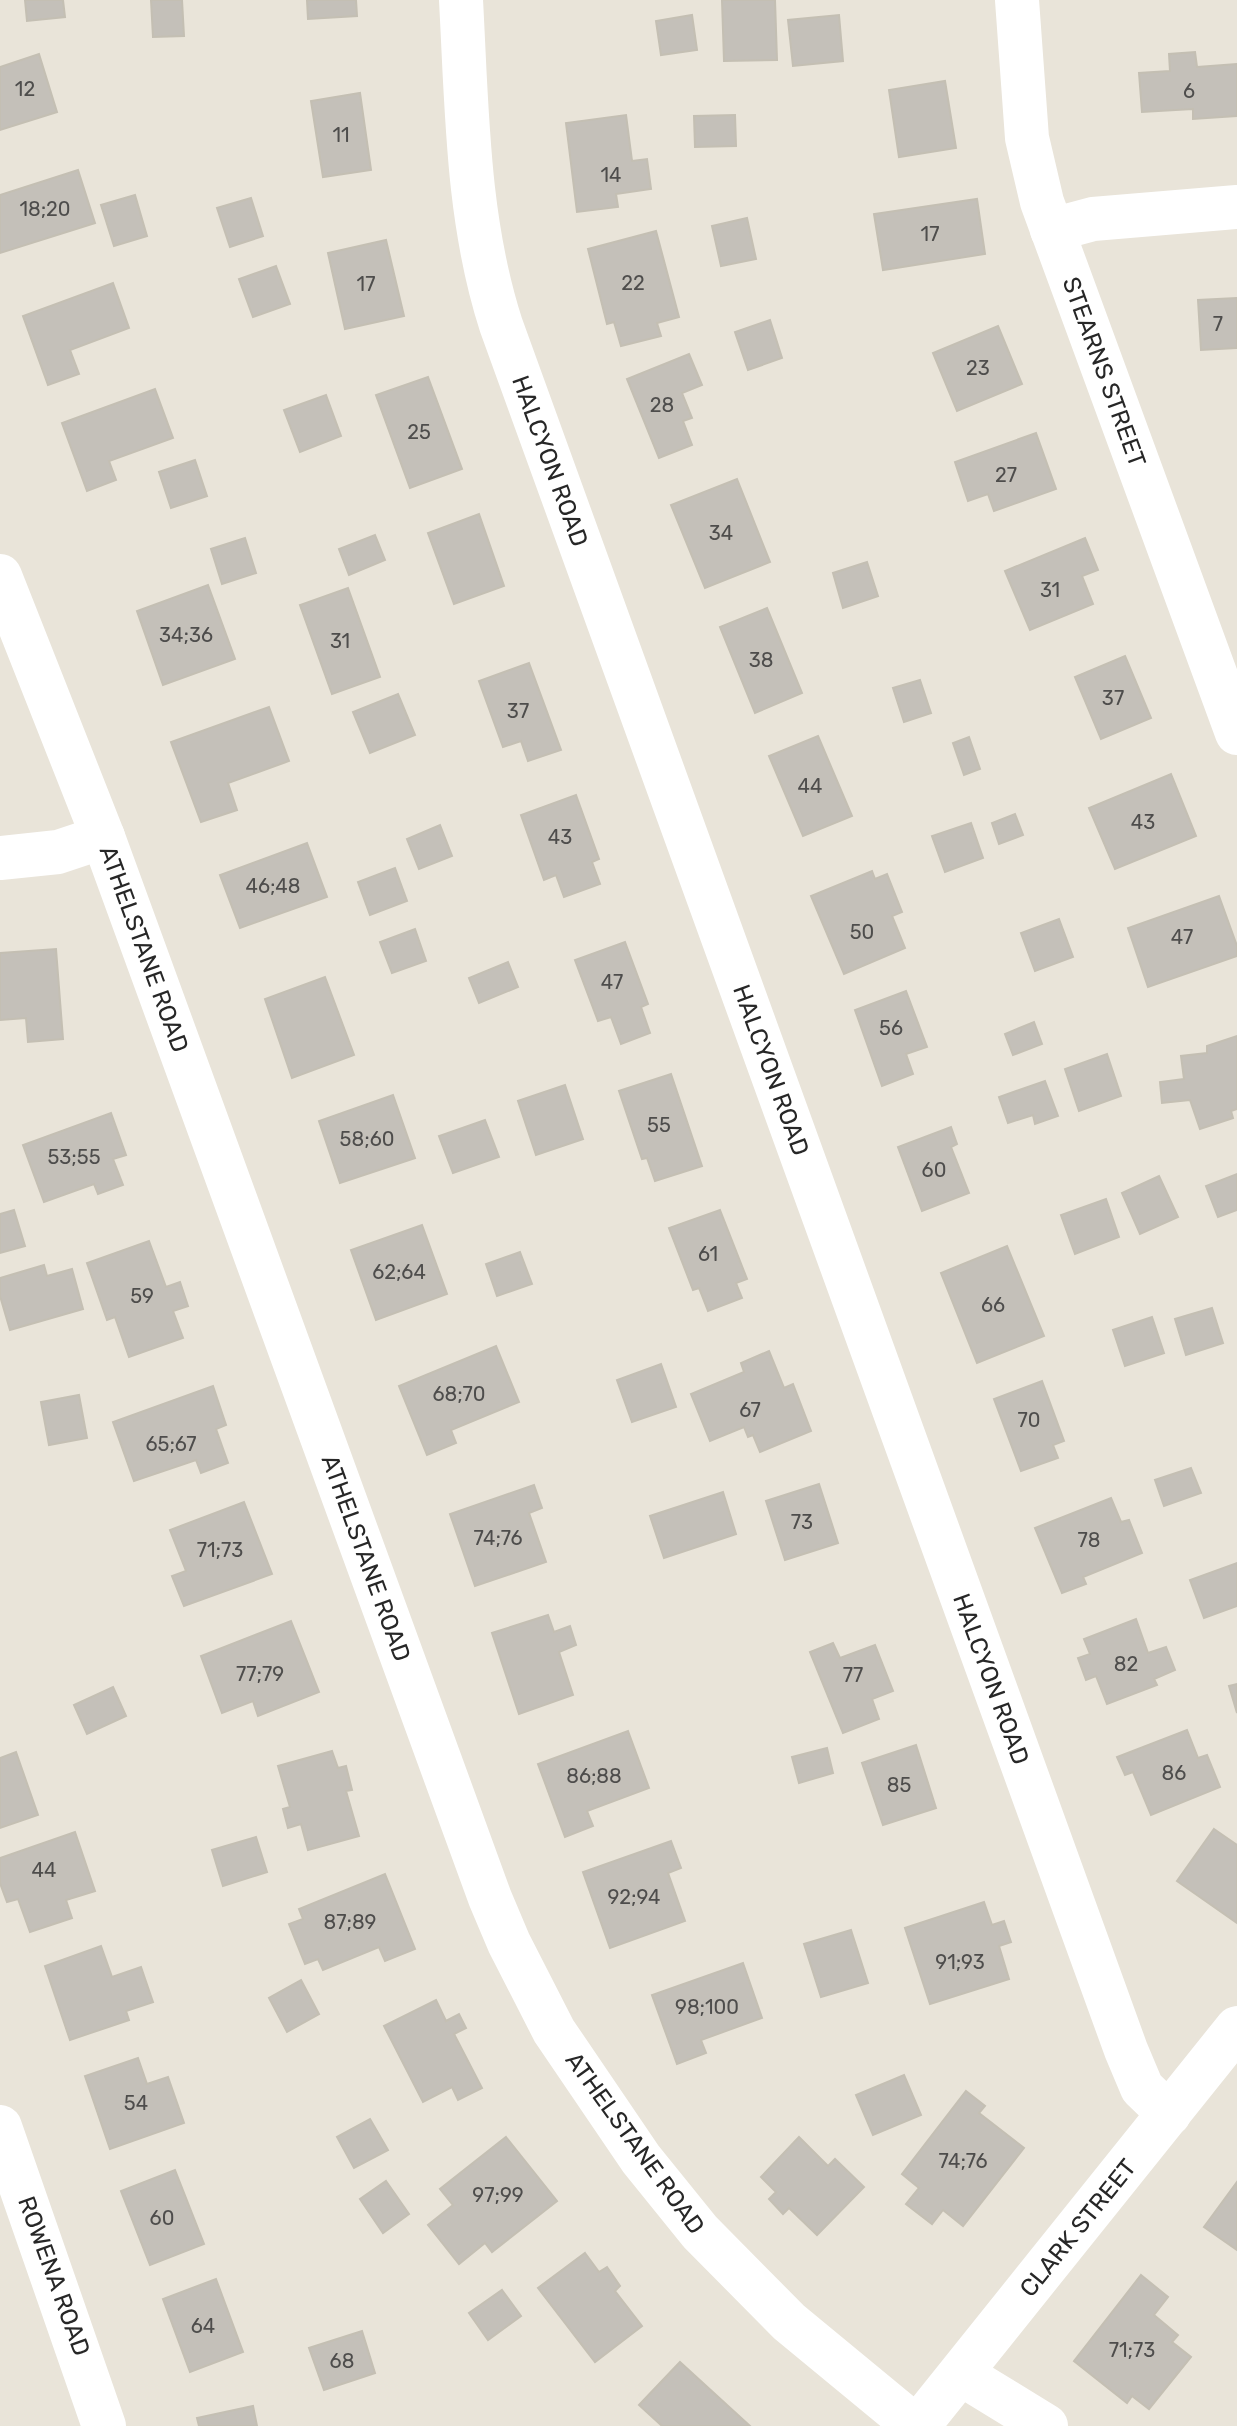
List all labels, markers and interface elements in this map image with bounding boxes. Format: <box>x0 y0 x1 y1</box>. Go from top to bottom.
house number: 12 <box>15 77 35 101</box>
house number: 6 <box>1183 79 1195 103</box>
house number: 11 <box>332 123 350 147</box>
house number: 14 <box>601 163 621 187</box>
house number: 18;20 <box>19 197 71 221</box>
house number: 17 <box>921 222 939 246</box>
house number: 22 <box>621 271 645 295</box>
house number: 17 <box>357 272 375 296</box>
street label: STEARNS STREET <box>1057 273 1151 471</box>
house number: 7 <box>1213 312 1223 336</box>
house number: 23 <box>966 356 990 380</box>
street label: HALCYON ROAD <box>506 372 594 550</box>
house number: 28 <box>650 393 674 417</box>
house number: 25 <box>407 420 431 444</box>
house number: 27 <box>995 463 1017 487</box>
house number: 34 <box>709 521 733 545</box>
house number: 31 <box>1040 578 1060 602</box>
house number: 34;36 <box>159 623 213 647</box>
house number: 31 <box>330 629 350 653</box>
house number: 38 <box>749 648 773 672</box>
house number: 37 <box>1102 686 1124 710</box>
house number: 37 <box>507 699 529 723</box>
house number: 44 <box>798 774 822 798</box>
house number: 43 <box>1131 810 1155 834</box>
house number: 43 <box>548 825 572 849</box>
street label: ATHELSTANE ROAD <box>94 842 194 1056</box>
house number: 46;48 <box>245 874 301 898</box>
house number: 50 <box>850 920 874 944</box>
house number: 47 <box>1171 925 1193 949</box>
house number: 47 <box>601 970 623 994</box>
street label: HALCYON ROAD <box>727 981 815 1159</box>
house number: 56 <box>879 1016 903 1040</box>
house number: 55 <box>647 1113 671 1137</box>
house number: 58;60 <box>340 1127 394 1151</box>
house number: 53;55 <box>47 1145 101 1169</box>
house number: 60 <box>922 1158 946 1182</box>
house number: 61 <box>698 1242 718 1266</box>
house number: 62;64 <box>372 1260 426 1284</box>
house number: 59 <box>130 1284 154 1308</box>
house number: 66 <box>981 1293 1005 1317</box>
house number: 68;70 <box>432 1382 486 1406</box>
house number: 67 <box>739 1398 761 1422</box>
house number: 70 <box>1018 1408 1040 1432</box>
house number: 65;67 <box>145 1432 197 1456</box>
street label: ATHELSTANE ROAD <box>316 1451 416 1665</box>
house number: 73 <box>791 1510 813 1534</box>
house number: 74;76 <box>473 1526 523 1550</box>
house number: 78 <box>1078 1528 1100 1552</box>
house number: 71;73 <box>197 1538 243 1562</box>
street label: HALCYON ROAD <box>947 1590 1035 1768</box>
house number: 82 <box>1114 1652 1138 1676</box>
house number: 77;79 <box>236 1662 284 1686</box>
house number: 77 <box>843 1663 863 1687</box>
house number: 86 <box>1162 1761 1186 1785</box>
house number: 86;88 <box>566 1764 622 1788</box>
house number: 85 <box>887 1773 911 1797</box>
house number: 44 <box>32 1858 56 1882</box>
house number: 92;94 <box>607 1885 661 1909</box>
house number: 87;89 <box>324 1910 376 1934</box>
house number: 91;93 <box>935 1950 985 1974</box>
house number: 98;100 <box>675 1995 739 2019</box>
street label: ATHELSTANE ROAD <box>560 2047 710 2239</box>
house number: 54 <box>124 2091 148 2115</box>
house number: 74;76 <box>938 2149 988 2173</box>
street label: CLARK STREET <box>1014 2154 1142 2302</box>
house number: 97;99 <box>472 2183 524 2207</box>
street label: ROWENA ROAD <box>12 2192 96 2360</box>
house number: 60 <box>150 2206 174 2230</box>
house number: 64 <box>191 2314 215 2338</box>
house number: 71;73 <box>1109 2338 1155 2362</box>
house number: 68 <box>330 2349 354 2373</box>

